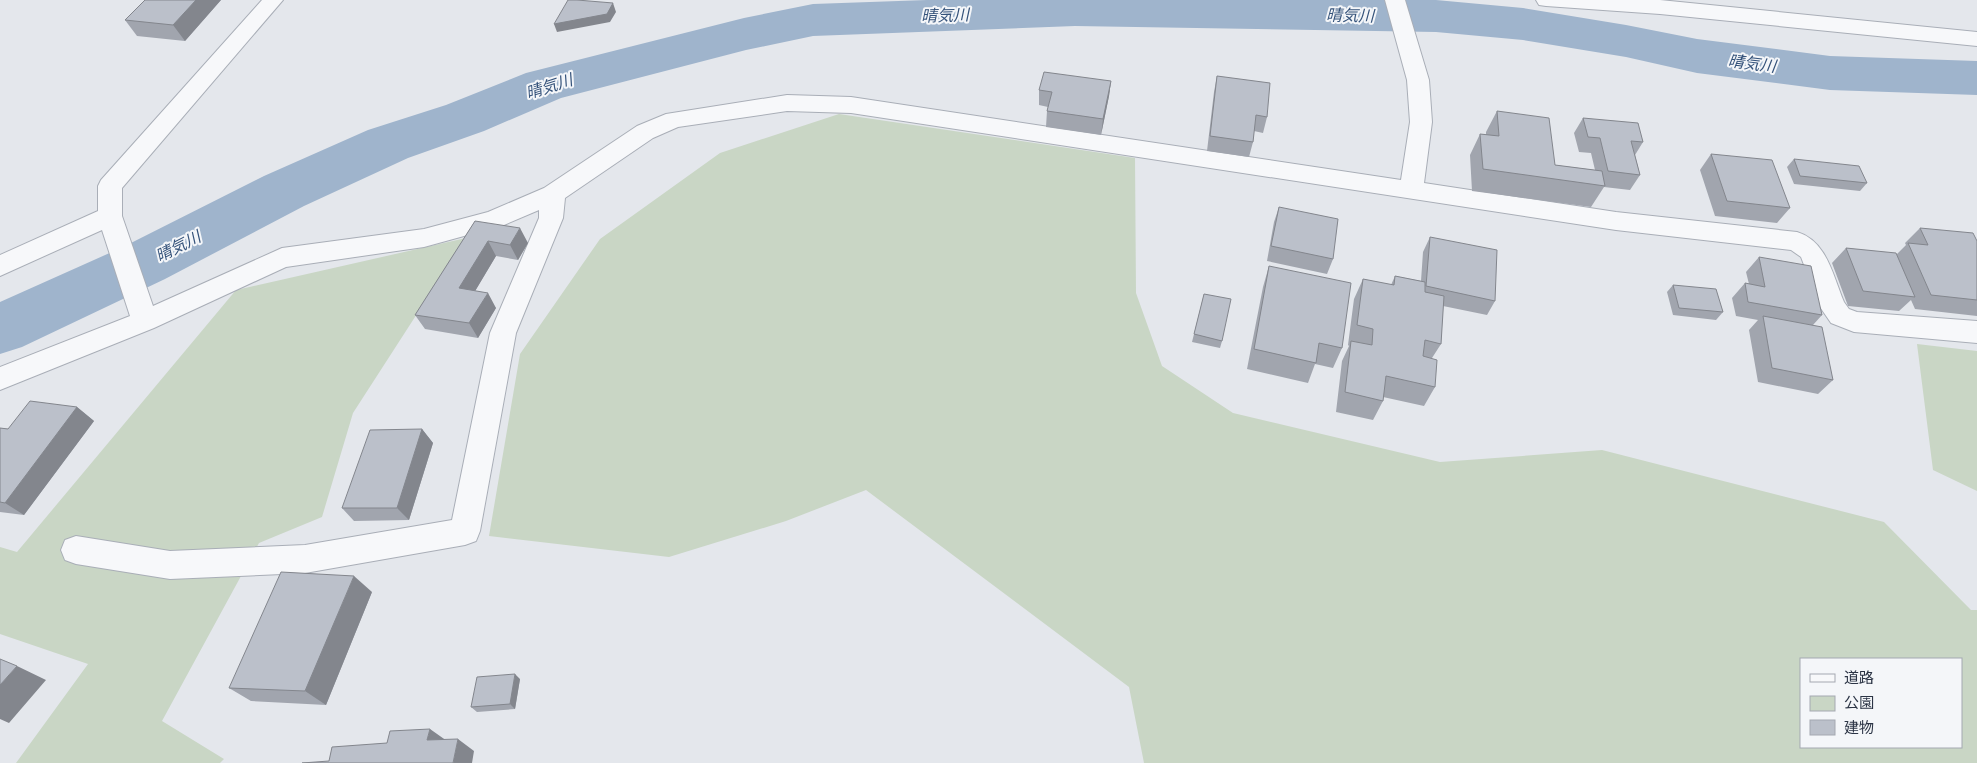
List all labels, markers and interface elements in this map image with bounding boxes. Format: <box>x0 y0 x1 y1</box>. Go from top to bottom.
water label: 晴気川 <box>921 2 971 28</box>
water label: 晴気川 <box>1326 3 1376 27</box>
water label: 晴気川 <box>1727 48 1779 78</box>
water label: 晴気川 <box>522 67 577 105</box>
water label: 晴気川 <box>151 224 207 268</box>
legend <box>1800 658 1962 748</box>
text: 道路 <box>1844 666 1874 689</box>
text: 公園 <box>1844 691 1874 714</box>
text: 建物 <box>1844 716 1874 739</box>

